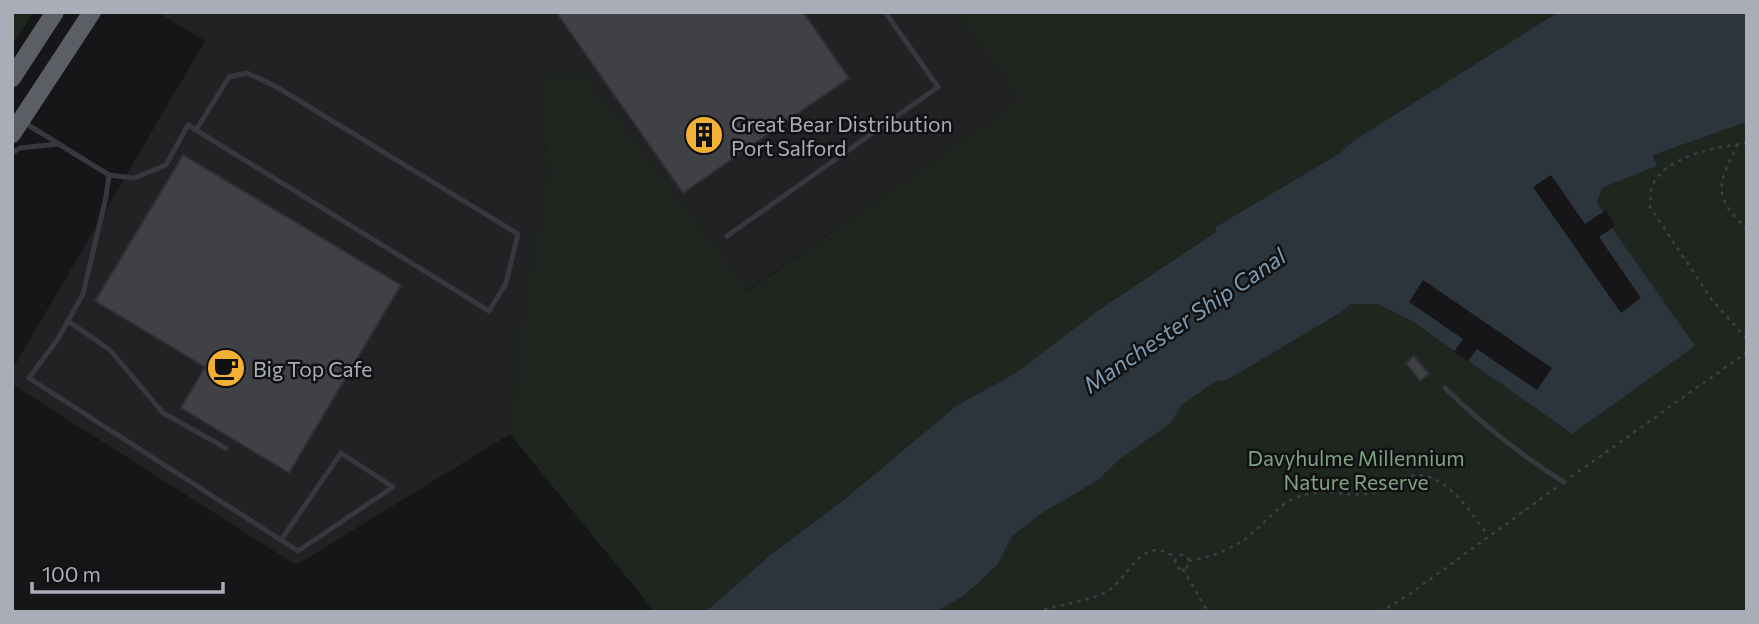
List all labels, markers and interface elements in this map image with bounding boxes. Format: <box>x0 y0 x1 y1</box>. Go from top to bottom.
place label: Great Bear Distribution Port Salford <box>731 111 953 160</box>
building icon: Great Bear Distribution Port Salford <box>683 114 725 156</box>
water label: Manchester Ship Canal <box>1077 241 1292 398</box>
cafe icon: Big Top Cafe <box>205 347 247 389</box>
place label: Big Top Cafe <box>253 356 372 381</box>
park label: Davyhulme Millennium Nature Reserve <box>1247 445 1465 494</box>
scale bar <box>32 550 222 594</box>
text: 100 m <box>42 561 101 586</box>

